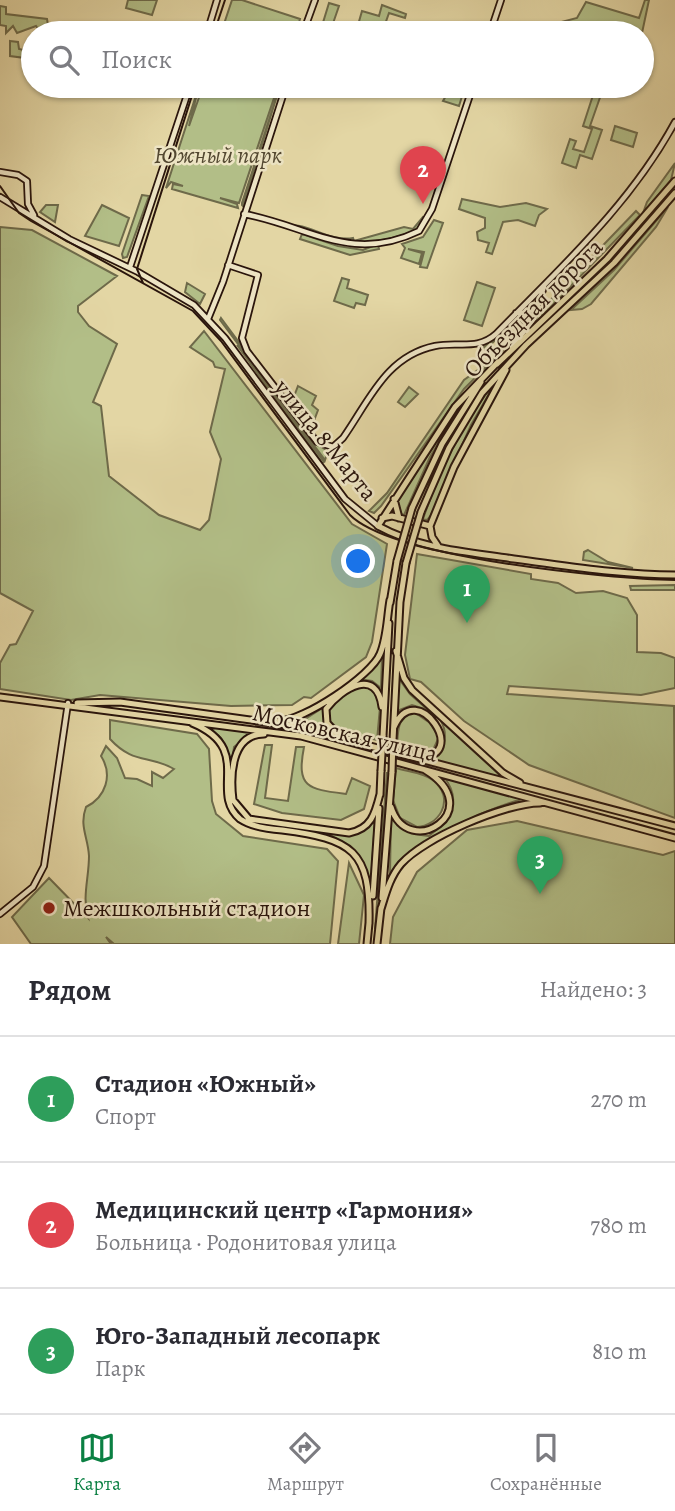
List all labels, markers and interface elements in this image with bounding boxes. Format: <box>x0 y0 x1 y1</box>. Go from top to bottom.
search box <box>21 21 654 98</box>
icon: search <box>45 41 83 79</box>
text: Поиск <box>101 42 172 77</box>
park label: Южный парк <box>154 139 282 171</box>
pin: 2 <box>400 146 446 204</box>
street label: Объездная дорога <box>456 231 610 385</box>
street label: улица 8 Марта <box>266 372 385 508</box>
your location <box>341 544 375 578</box>
pin: 1 <box>444 565 490 623</box>
street label: Московская улица <box>249 696 441 770</box>
pin: 3 <box>517 836 563 894</box>
place label: Межшкольный стадион <box>63 892 310 924</box>
marker: Межшкольный стадион <box>41 900 57 916</box>
text: Рядом <box>28 970 111 1010</box>
text: Найдено: 3 <box>540 974 647 1005</box>
text: Стадион «Южный» <box>95 1066 316 1101</box>
text: 1 <box>47 1084 55 1115</box>
text: 270 m <box>590 1084 647 1115</box>
text: Спорт <box>95 1101 156 1132</box>
text: Медицинский центр «Гармония» <box>95 1192 473 1227</box>
text: 2 <box>45 1210 57 1241</box>
text: 780 m <box>590 1210 647 1241</box>
text: Больница · Родонитовая улица <box>95 1227 397 1258</box>
text: Юго-Западный лесопарк <box>95 1318 380 1353</box>
text: 3 <box>46 1336 56 1367</box>
text: 810 m <box>592 1336 647 1367</box>
text: Парк <box>95 1353 146 1384</box>
tab: Карта <box>73 1429 121 1497</box>
tab: Маршрут <box>267 1429 344 1497</box>
tab: Сохранённые <box>490 1429 602 1497</box>

